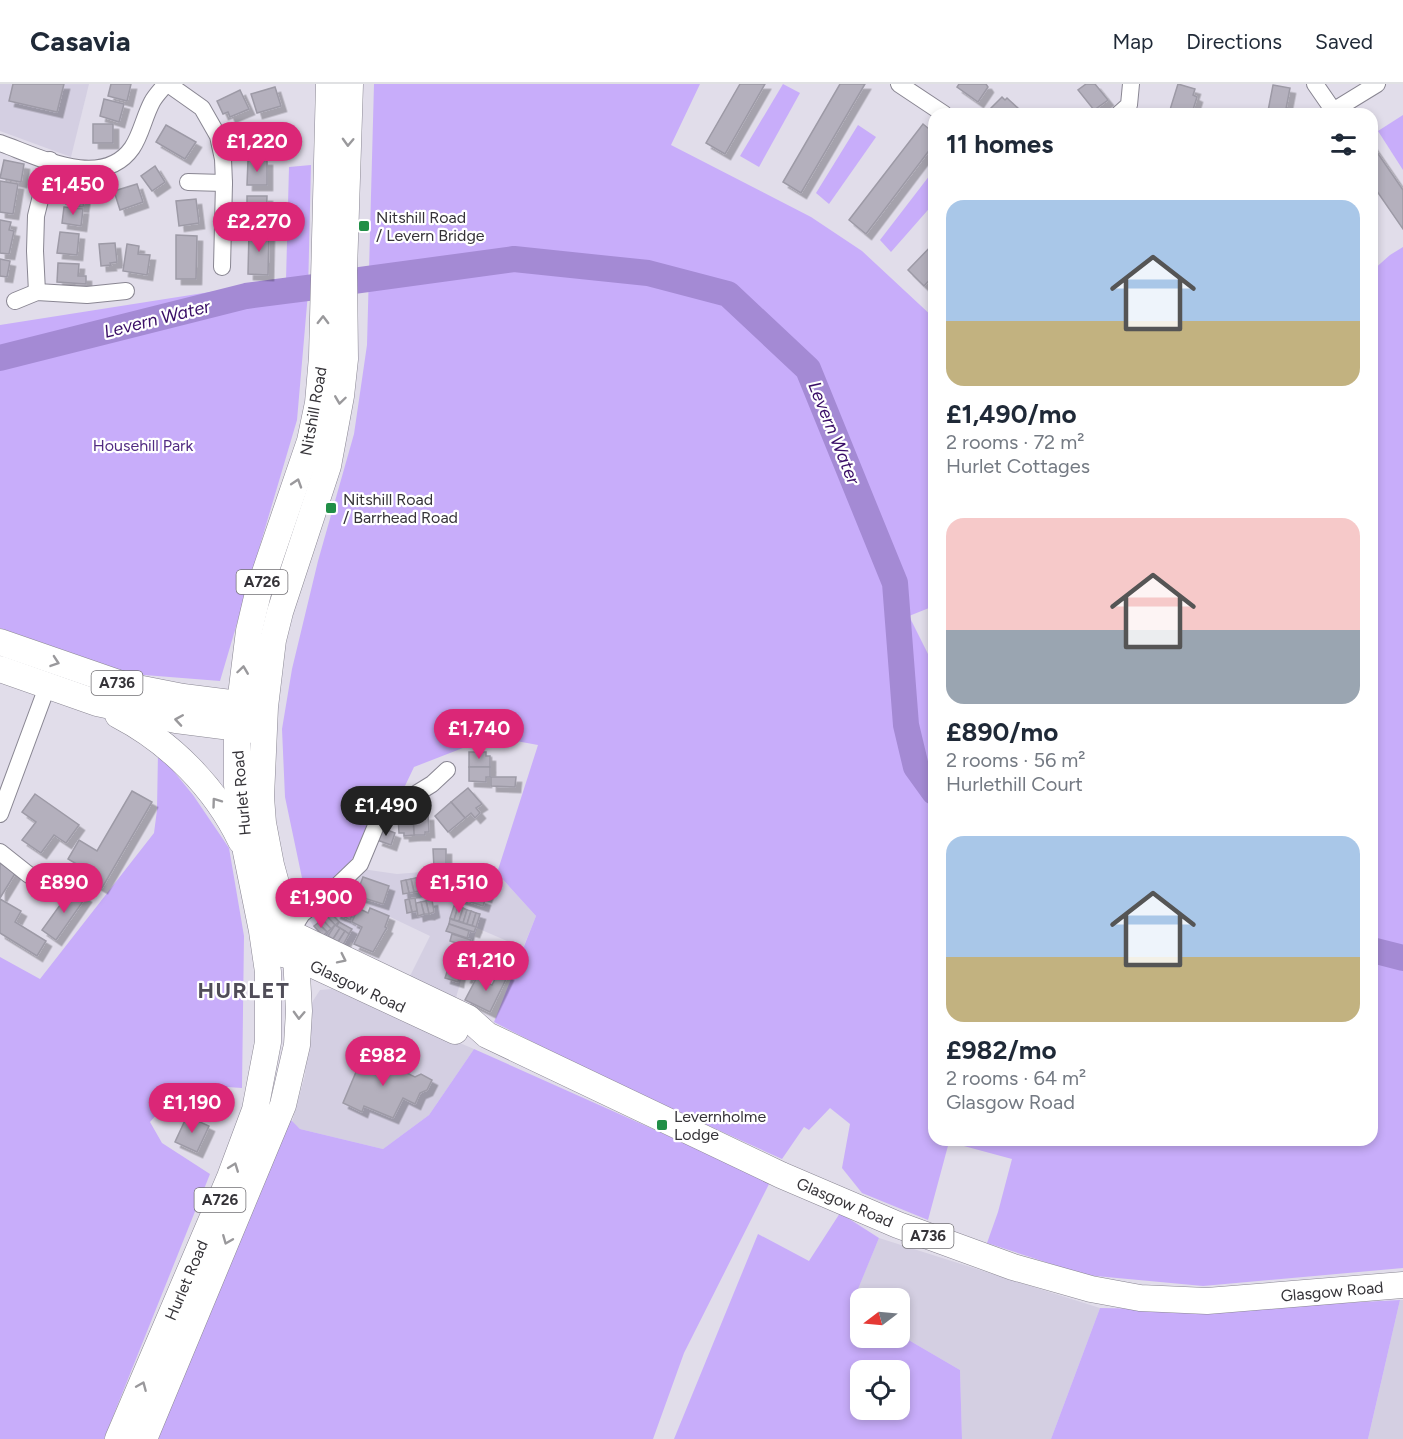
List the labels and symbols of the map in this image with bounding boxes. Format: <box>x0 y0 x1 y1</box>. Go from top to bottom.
pin: £1,220 <box>208 122 306 173</box>
one-way arrow <box>341 138 354 147</box>
pin: £1,450 <box>24 165 122 216</box>
pin: £2,270 <box>210 202 308 253</box>
place label: Nitshill Road / Levern Bridge <box>376 208 485 245</box>
marker: Nitshill Road / Levern Bridge <box>357 219 371 233</box>
water label: Levern Water <box>102 295 213 343</box>
one-way arrow <box>317 316 329 325</box>
street label: Nitshill Road <box>296 365 331 457</box>
water label: Levern Water <box>803 378 865 488</box>
one-way arrow <box>335 396 347 405</box>
park label: Househill Park <box>93 436 193 455</box>
one-way arrow <box>290 478 302 489</box>
place label: Nitshill Road / Barrhead Road <box>343 490 458 527</box>
marker: Nitshill Road / Barrhead Road <box>324 501 338 515</box>
road number: A726 <box>236 570 288 594</box>
one-way arrow <box>49 654 60 667</box>
one-way arrow <box>236 666 248 675</box>
road number: A736 <box>92 671 142 695</box>
pin: £1,740 <box>430 709 528 760</box>
one-way arrow <box>174 715 183 727</box>
street label: Hurlet Road <box>228 750 255 836</box>
pin: £1,490 <box>337 786 435 837</box>
one-way arrow <box>213 798 224 809</box>
pin: £890 <box>28 863 100 914</box>
pin: £1,510 <box>410 863 508 914</box>
pin: £1,900 <box>272 878 370 929</box>
pin: £1,210 <box>437 941 535 992</box>
one-way arrow <box>336 951 347 963</box>
street label: Glasgow Road <box>307 956 409 1017</box>
district label: HURLET <box>198 977 290 1004</box>
one-way arrow <box>292 1011 305 1020</box>
pin: £982 <box>347 1036 419 1087</box>
pin: £1,190 <box>143 1083 241 1134</box>
place label: Levernholme Lodge <box>674 1107 766 1144</box>
marker: Levernholme Lodge <box>655 1118 669 1132</box>
one-way arrow <box>226 1163 239 1173</box>
street label: Glasgow Road <box>794 1174 896 1231</box>
road number: A726 <box>194 1188 246 1212</box>
road number: A736 <box>902 1224 954 1248</box>
one-way arrow <box>222 1233 234 1244</box>
street label: Hurlet Road <box>161 1237 212 1323</box>
street label: Glasgow Road <box>1280 1278 1384 1305</box>
north arrow <box>850 1288 910 1348</box>
one-way arrow <box>134 1381 146 1392</box>

